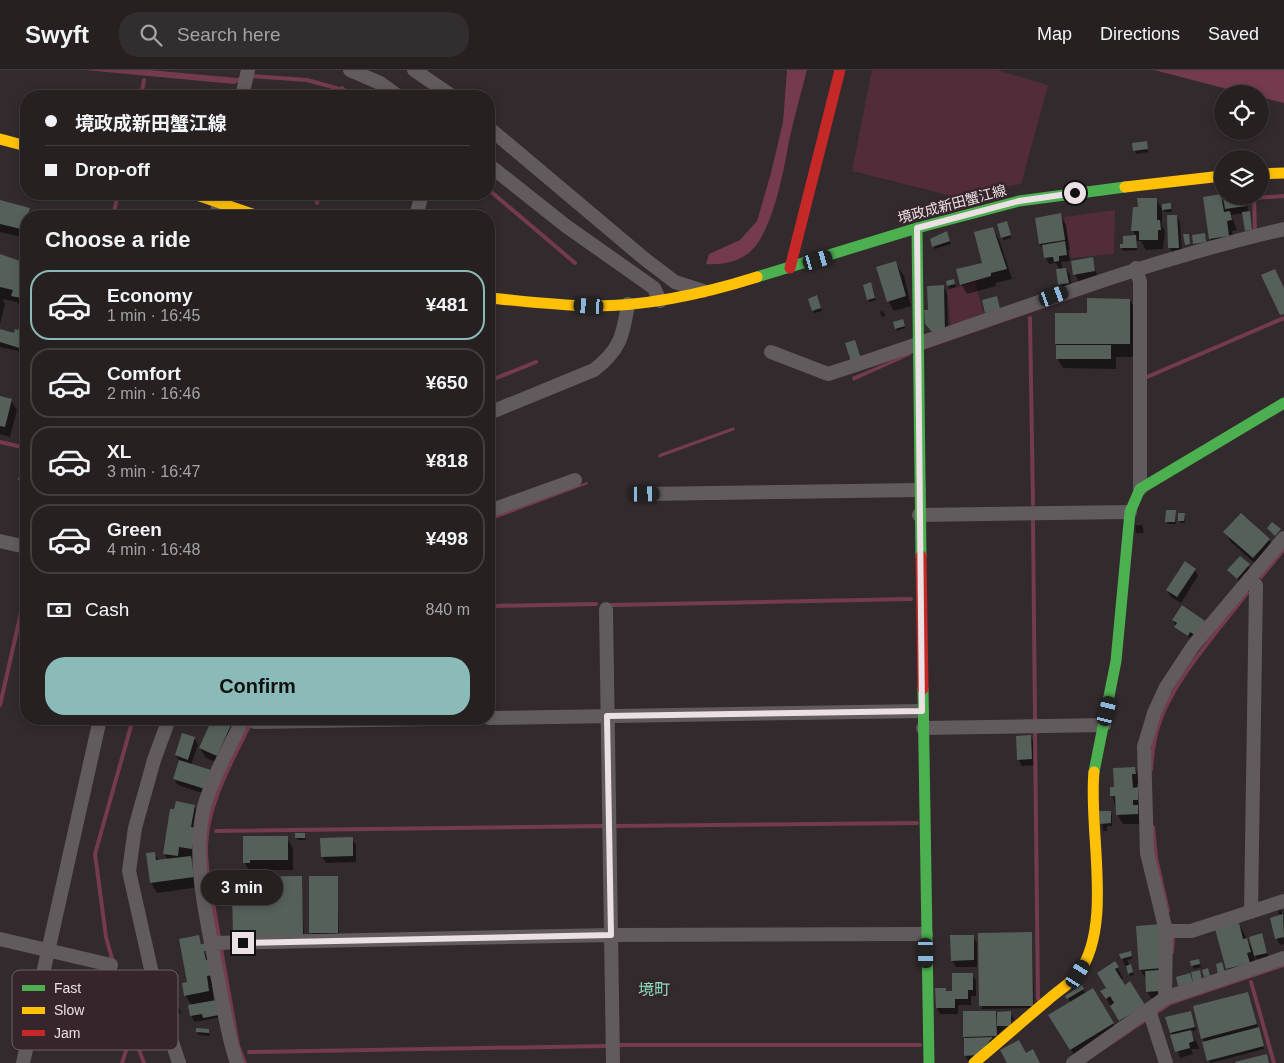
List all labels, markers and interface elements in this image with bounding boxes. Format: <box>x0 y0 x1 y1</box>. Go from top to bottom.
search box <box>119 12 469 57</box>
text: Swyft <box>25 21 89 48</box>
icon: search <box>137 21 165 49</box>
text: Search here <box>177 24 281 45</box>
text: Map <box>1037 24 1072 44</box>
text: Directions <box>1100 24 1180 44</box>
text: Saved <box>1208 24 1259 44</box>
map controls <box>1214 85 1269 205</box>
button: locate <box>1214 85 1269 140</box>
text: 境政成新田蟹江線 <box>75 113 227 134</box>
button: layers <box>1214 150 1269 205</box>
text: Drop-off <box>75 159 150 180</box>
street label: 境政成新田蟹江線 <box>896 182 1008 226</box>
route start <box>1064 182 1086 204</box>
text: Choose a ride <box>45 227 190 252</box>
car <box>801 249 834 271</box>
icon: car <box>47 283 92 328</box>
car <box>1037 284 1070 308</box>
text: Economy <box>107 285 193 306</box>
text: ¥481 <box>426 294 468 315</box>
car <box>573 298 604 314</box>
text: 1 min · 16:45 <box>107 307 200 324</box>
icon: car <box>47 361 92 406</box>
text: Comfort <box>107 363 181 384</box>
text: ¥650 <box>426 372 468 393</box>
text: 2 min · 16:46 <box>107 385 200 402</box>
icon: car <box>47 439 92 484</box>
text: XL <box>107 441 131 462</box>
text: ¥818 <box>426 450 468 471</box>
text: 3 min · 16:47 <box>107 463 200 480</box>
car <box>629 486 660 502</box>
icon: car <box>47 517 92 562</box>
text: Green <box>107 519 162 540</box>
text: ¥498 <box>426 528 468 549</box>
text: 4 min · 16:48 <box>107 541 200 558</box>
icon: cash <box>45 596 73 624</box>
text: Cash <box>85 599 129 620</box>
text: 840 m <box>426 601 470 618</box>
button: Confirm <box>45 657 470 715</box>
car <box>1096 695 1117 727</box>
callout: 3 min <box>202 870 284 906</box>
text: 3 min <box>221 879 263 896</box>
route end <box>232 932 254 954</box>
car <box>918 938 933 968</box>
car <box>1063 957 1092 991</box>
legend <box>12 970 178 1050</box>
text: Fast <box>54 980 81 996</box>
district label: 境町 <box>638 981 670 998</box>
text: Slow <box>54 1002 85 1018</box>
text: Jam <box>54 1025 80 1041</box>

